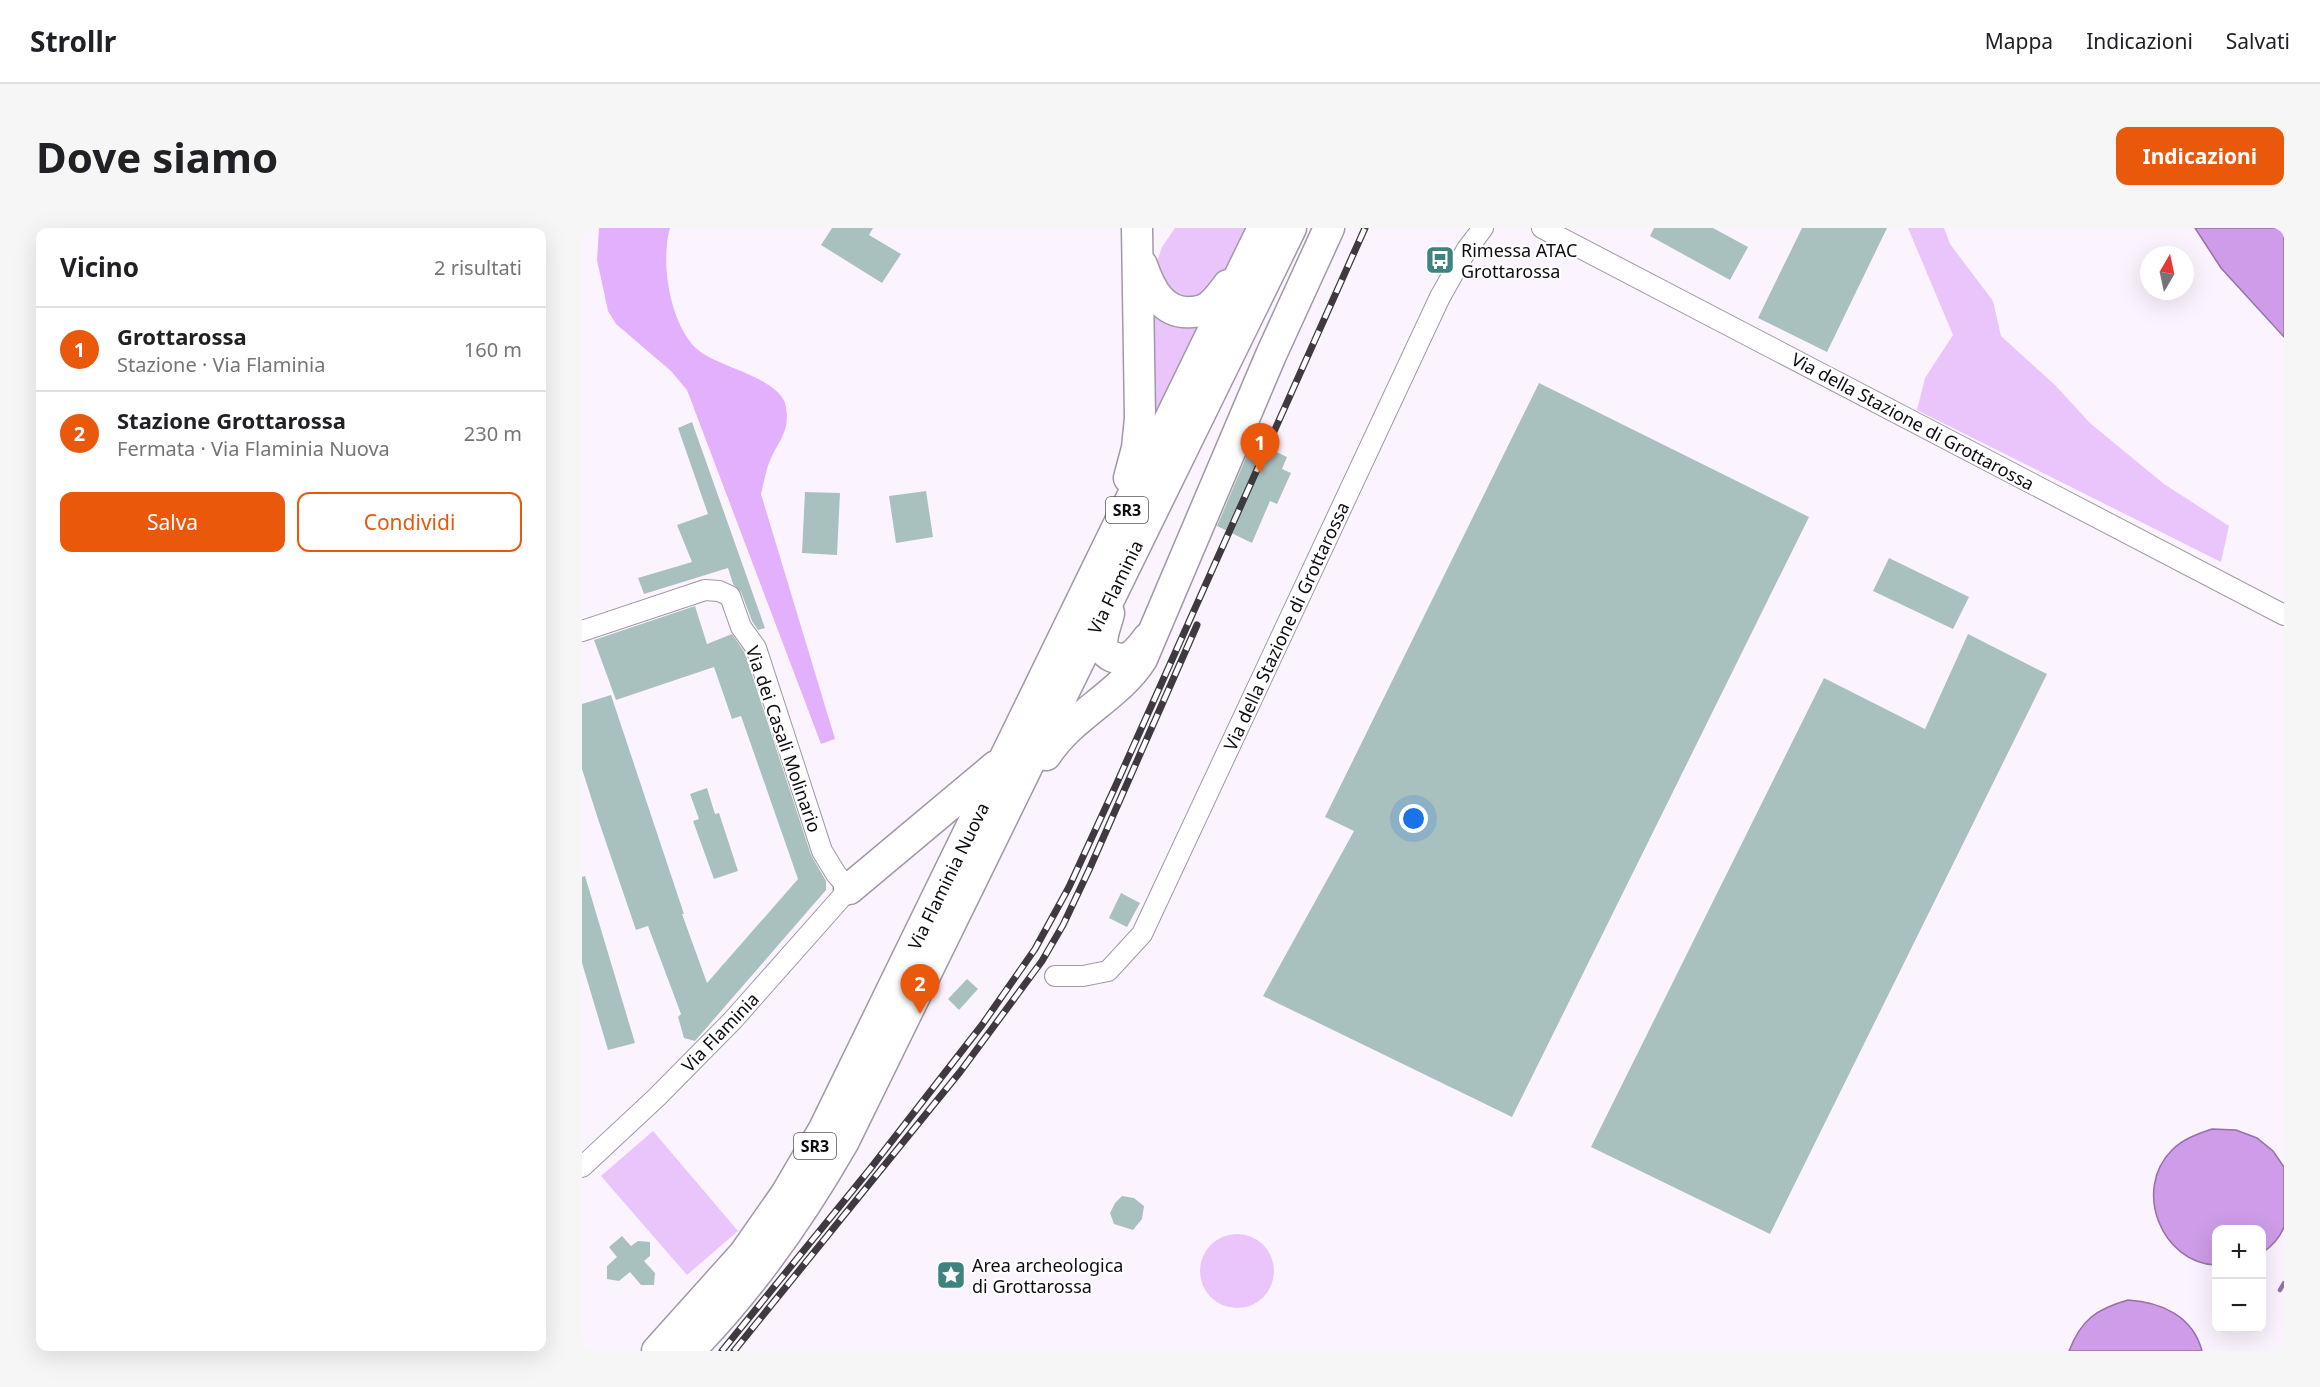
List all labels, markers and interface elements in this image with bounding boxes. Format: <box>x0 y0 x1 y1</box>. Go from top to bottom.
text: Strollr <box>30 22 116 60</box>
text: Mappa <box>1985 27 2053 55</box>
text: Indicazioni <box>2086 27 2193 55</box>
text: Salvati <box>2226 27 2290 55</box>
button: Indicazioni <box>2116 127 2284 185</box>
text: Dove siamo <box>36 128 278 185</box>
place label: Rimessa ATAC Grottarossa <box>1461 238 1577 283</box>
bus stop icon: Rimessa ATAC Grottarossa <box>1424 244 1456 276</box>
north arrow <box>2140 246 2194 300</box>
text: Vicino <box>60 249 139 285</box>
text: 2 risultati <box>434 254 522 281</box>
text: Grottarossa <box>117 321 247 351</box>
text: 1 <box>74 336 85 363</box>
text: 160 m <box>464 336 522 363</box>
street label: Via della Stazione di Grottarossa <box>1787 347 2039 495</box>
text: Stazione · Via Flaminia <box>117 351 325 378</box>
text: Stazione Grottarossa <box>117 405 346 435</box>
text: 2 <box>74 420 85 447</box>
text: 230 m <box>464 420 522 447</box>
pin: 1 <box>1240 424 1280 473</box>
text: Fermata · Via Flaminia Nuova <box>117 435 390 462</box>
button: Salva <box>60 492 285 552</box>
button: Condividi <box>297 492 522 552</box>
road number: SR3 <box>1106 497 1148 523</box>
street label: Via della Stazione di Grottarossa <box>1218 498 1354 754</box>
street label: Via Flaminia <box>1082 536 1148 638</box>
street label: Via dei Casali Molinario <box>741 643 827 835</box>
street label: Via Flaminia Nuova <box>902 798 994 954</box>
your location <box>1399 804 1428 833</box>
pin: 2 <box>900 964 940 1014</box>
street label: Via Flaminia <box>676 987 764 1077</box>
road number: SR3 <box>794 1133 836 1159</box>
map controls <box>2212 1225 2266 1333</box>
button: + <box>2212 1225 2266 1279</box>
place label: Area archeologica di Grottarossa <box>972 1253 1123 1298</box>
place icon: Area archeologica di Grottarossa <box>935 1259 967 1291</box>
button: − <box>2212 1279 2266 1333</box>

